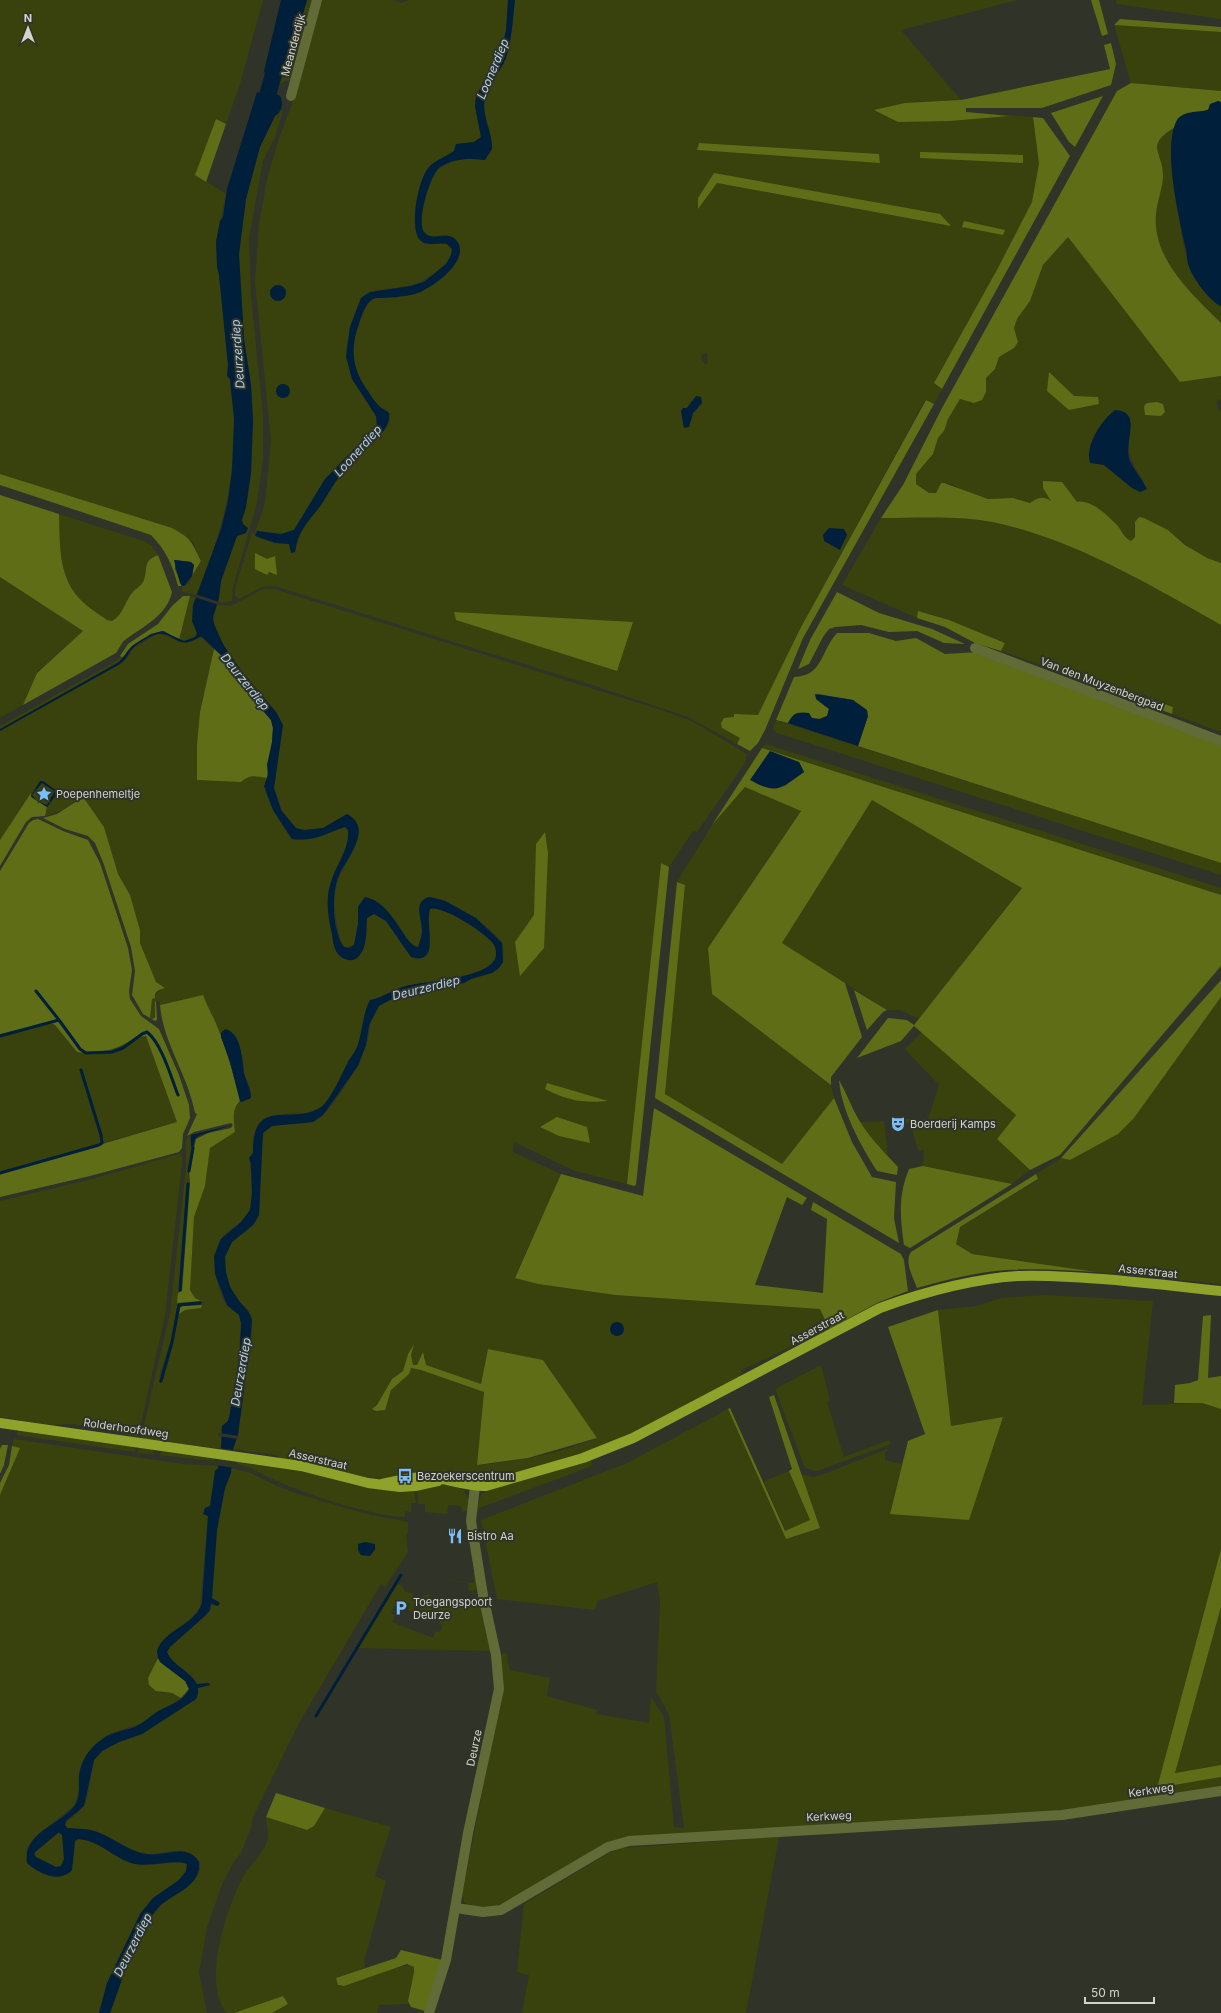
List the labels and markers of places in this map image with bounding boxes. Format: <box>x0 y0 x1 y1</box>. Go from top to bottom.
place icon: Poepenhemeltje <box>35 785 53 803</box>
place label: Poepenhemeltje <box>56 787 140 801</box>
theatre icon: Boerderij Kamps <box>889 1115 907 1133</box>
place label: Boerderij Kamps <box>910 1117 996 1131</box>
bus stop icon: Bezoekerscentrum <box>396 1467 414 1485</box>
place label: Bezoekerscentrum <box>417 1469 515 1483</box>
restaurant icon: Bistro Aa <box>446 1527 464 1545</box>
place label: Bistro Aa <box>467 1529 514 1543</box>
place label: Toegangspoort Deurze <box>413 1595 492 1622</box>
parking icon: Toegangspoort Deurze <box>392 1599 410 1617</box>

